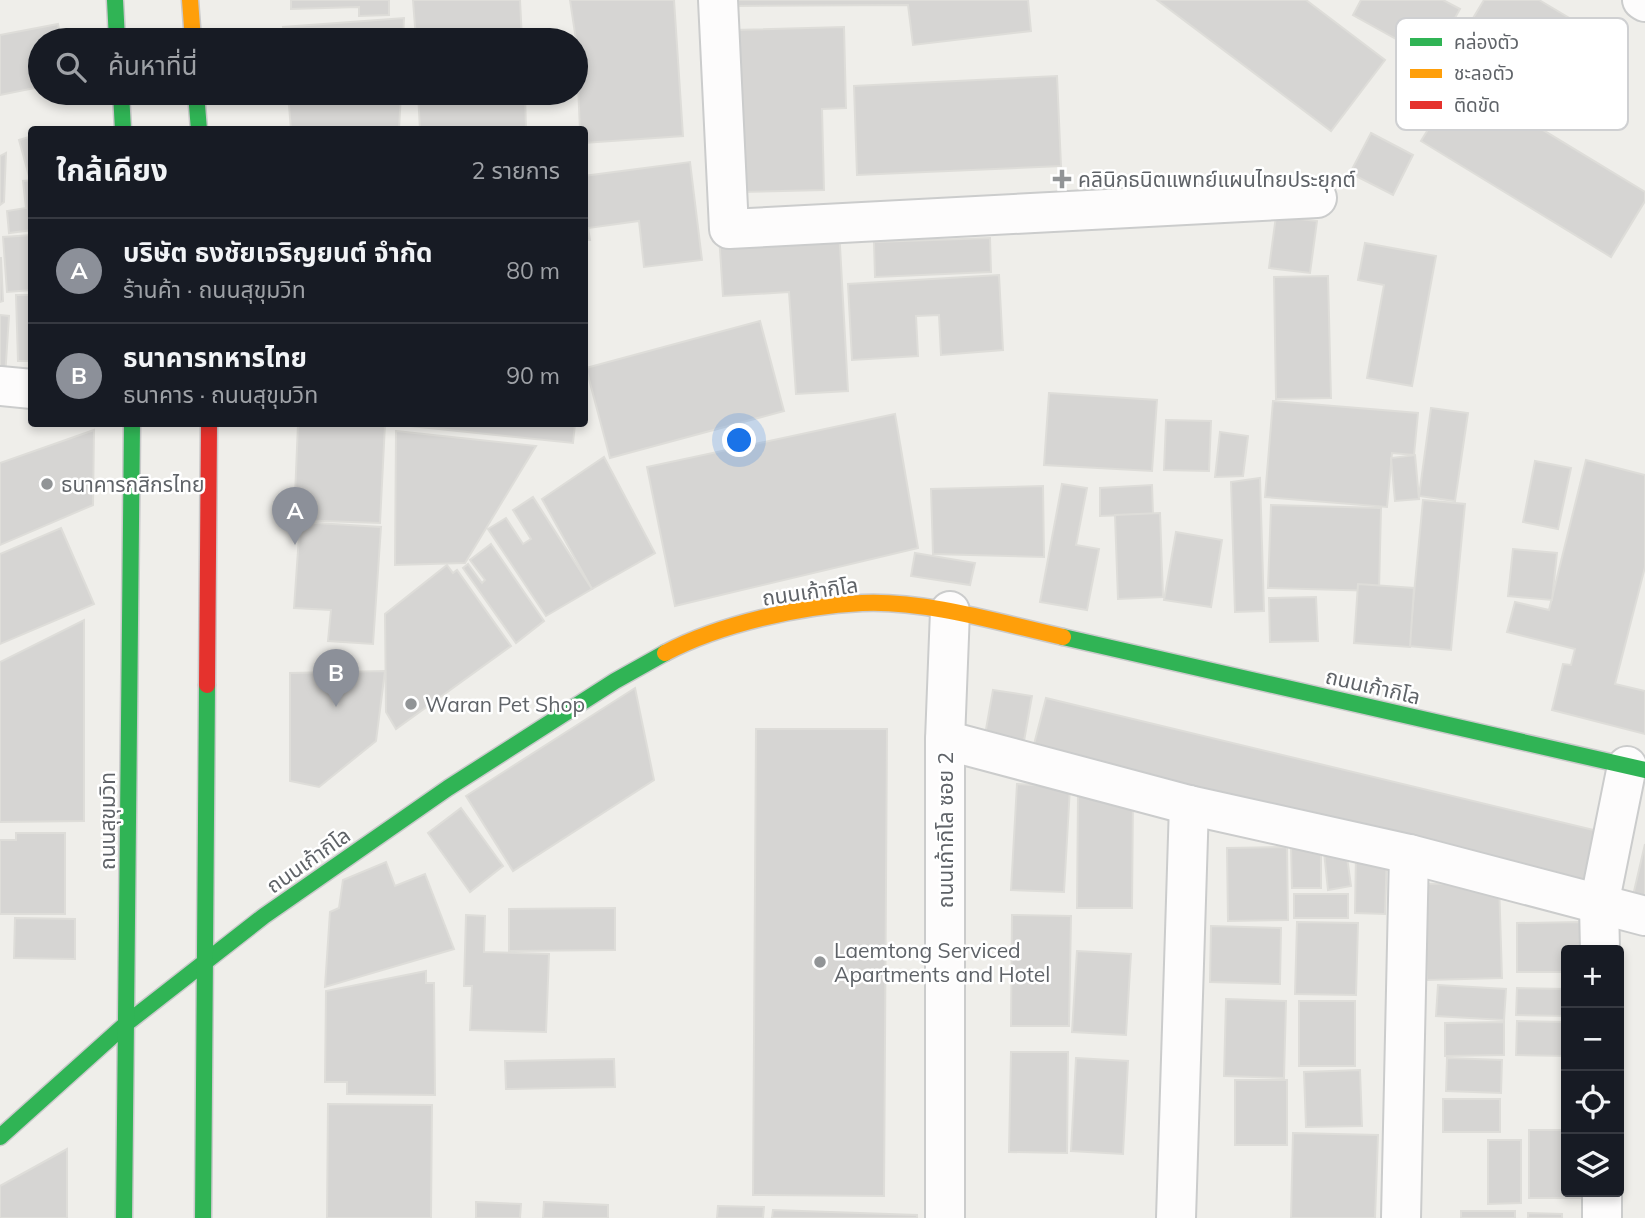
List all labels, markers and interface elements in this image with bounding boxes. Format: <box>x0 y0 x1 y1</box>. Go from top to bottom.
legend <box>1396 18 1628 130</box>
search box <box>28 28 588 105</box>
text: คล่องตัว <box>1454 30 1519 54</box>
icon: search <box>52 48 90 86</box>
text: ค้นหาที่นี่ <box>108 49 198 82</box>
text: ชะลอตัว <box>1454 61 1514 85</box>
text: ติดขัด <box>1454 93 1500 117</box>
text: ใกล้เคียง <box>56 151 168 189</box>
text: 2 รายการ <box>472 156 560 185</box>
place label: คลินิกธนิตแพทย์แผนไทยประยุกต์ <box>1078 166 1356 193</box>
marker: คลินิกธนิตแพทย์แผนไทยประยุกต์ <box>1052 169 1072 189</box>
text: บริษัต ธงชัยเจริญยนต์ จำกัด <box>123 236 432 269</box>
text: A <box>70 256 88 285</box>
text: 80 m <box>506 256 560 285</box>
text: ร้านค้า · ถนนสุขุมวิท <box>123 275 306 304</box>
text: ธนาคารทหารไทย <box>123 341 307 374</box>
text: B <box>71 361 87 390</box>
text: 90 m <box>506 361 560 390</box>
text: ธนาคาร · ถนนสุขุมวิท <box>123 380 318 409</box>
your location <box>722 423 756 457</box>
place label: ธนาคารกสิกรไทย <box>61 471 205 497</box>
marker: ธนาคารกสิกรไทย <box>39 476 55 492</box>
pin: A <box>272 487 318 545</box>
street label: ถนนเก้ากิโล <box>760 571 860 611</box>
pin: B <box>313 649 359 707</box>
street label: ถนนเก้ากิโล <box>1323 662 1423 710</box>
place label: Waran Pet Shop <box>425 691 585 717</box>
marker: Waran Pet Shop <box>403 696 419 712</box>
street label: ถนนเก้ากิโล ซอย 2 <box>932 752 958 908</box>
street label: ถนนสุขุมวิท <box>94 772 121 870</box>
street label: ถนนเก้ากิโล <box>261 822 355 898</box>
place label: Laemtong Serviced Apartments and Hotel <box>834 937 1050 987</box>
map controls <box>1561 945 1624 1197</box>
button: + <box>1561 945 1624 1008</box>
marker: Laemtong Serviced Apartments and Hotel <box>812 954 828 970</box>
button: − <box>1561 1008 1624 1071</box>
button: locate <box>1561 1071 1624 1134</box>
button: layers <box>1561 1134 1624 1197</box>

